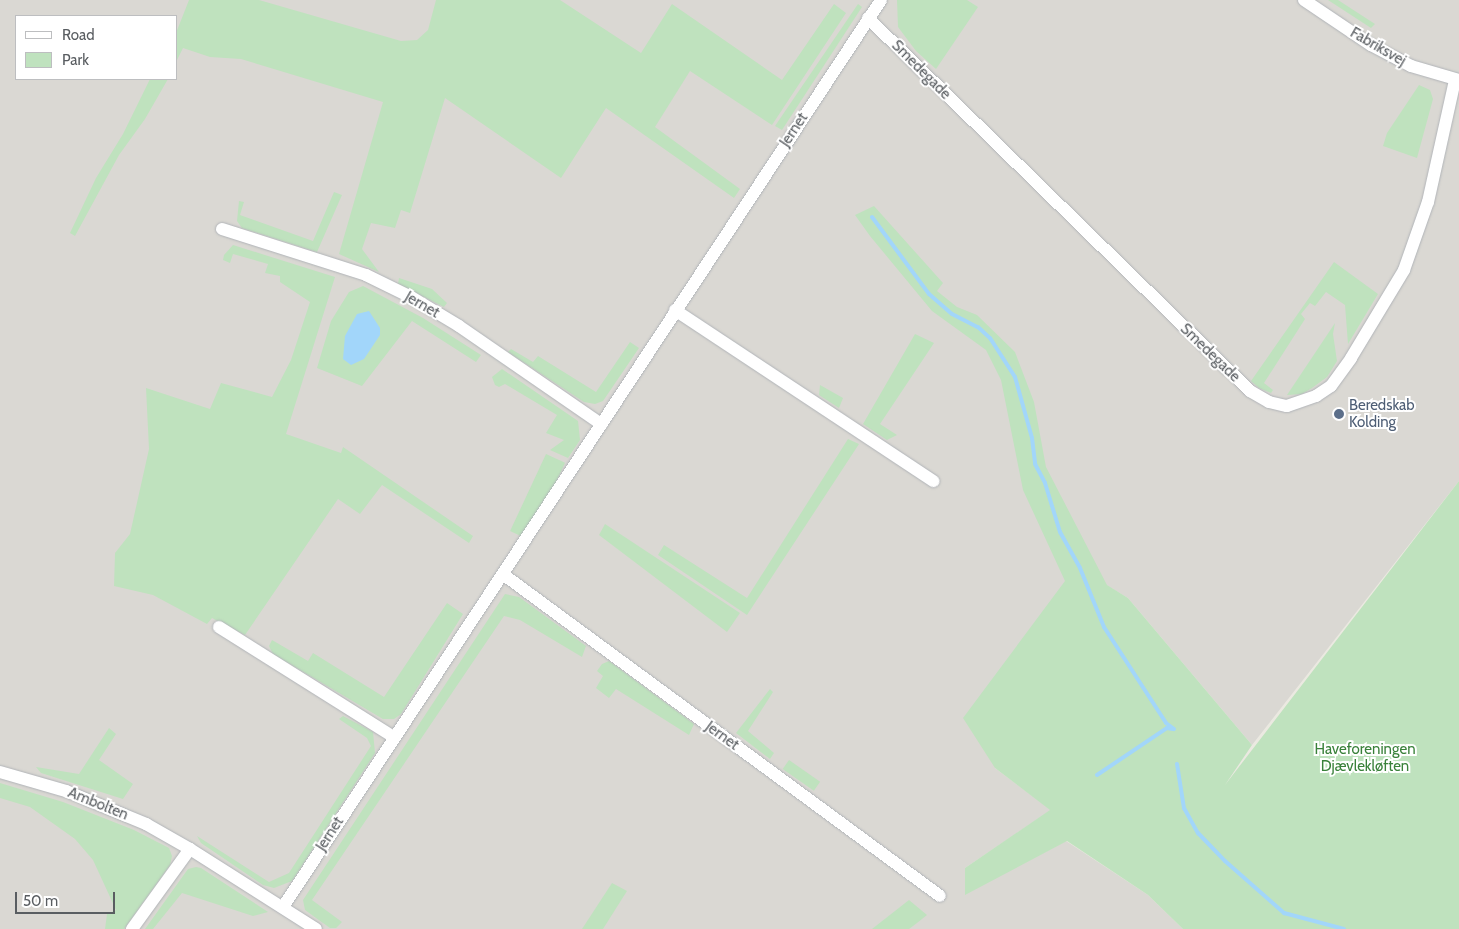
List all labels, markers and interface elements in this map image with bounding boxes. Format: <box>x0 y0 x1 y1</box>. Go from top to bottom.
legend <box>15 15 178 80</box>
street label: Fabriksvej <box>1347 24 1409 70</box>
text: Road <box>62 26 95 44</box>
street label: Smedegade <box>888 37 954 103</box>
text: Park <box>62 51 89 69</box>
street label: Jernet <box>776 110 812 150</box>
street label: Jernet <box>401 288 443 322</box>
street label: Smedegade <box>1176 320 1244 386</box>
place label: Beredskab Kolding <box>1349 396 1415 431</box>
marker: Beredskab Kolding <box>1333 408 1345 420</box>
street label: Jernet <box>702 718 742 754</box>
park label: Haveforeningen Djævlekløften <box>1314 740 1416 775</box>
street label: Ambolten <box>65 784 131 824</box>
street label: Jernet <box>312 814 348 854</box>
scale bar <box>18 882 118 914</box>
text: 50 m <box>23 892 58 910</box>

